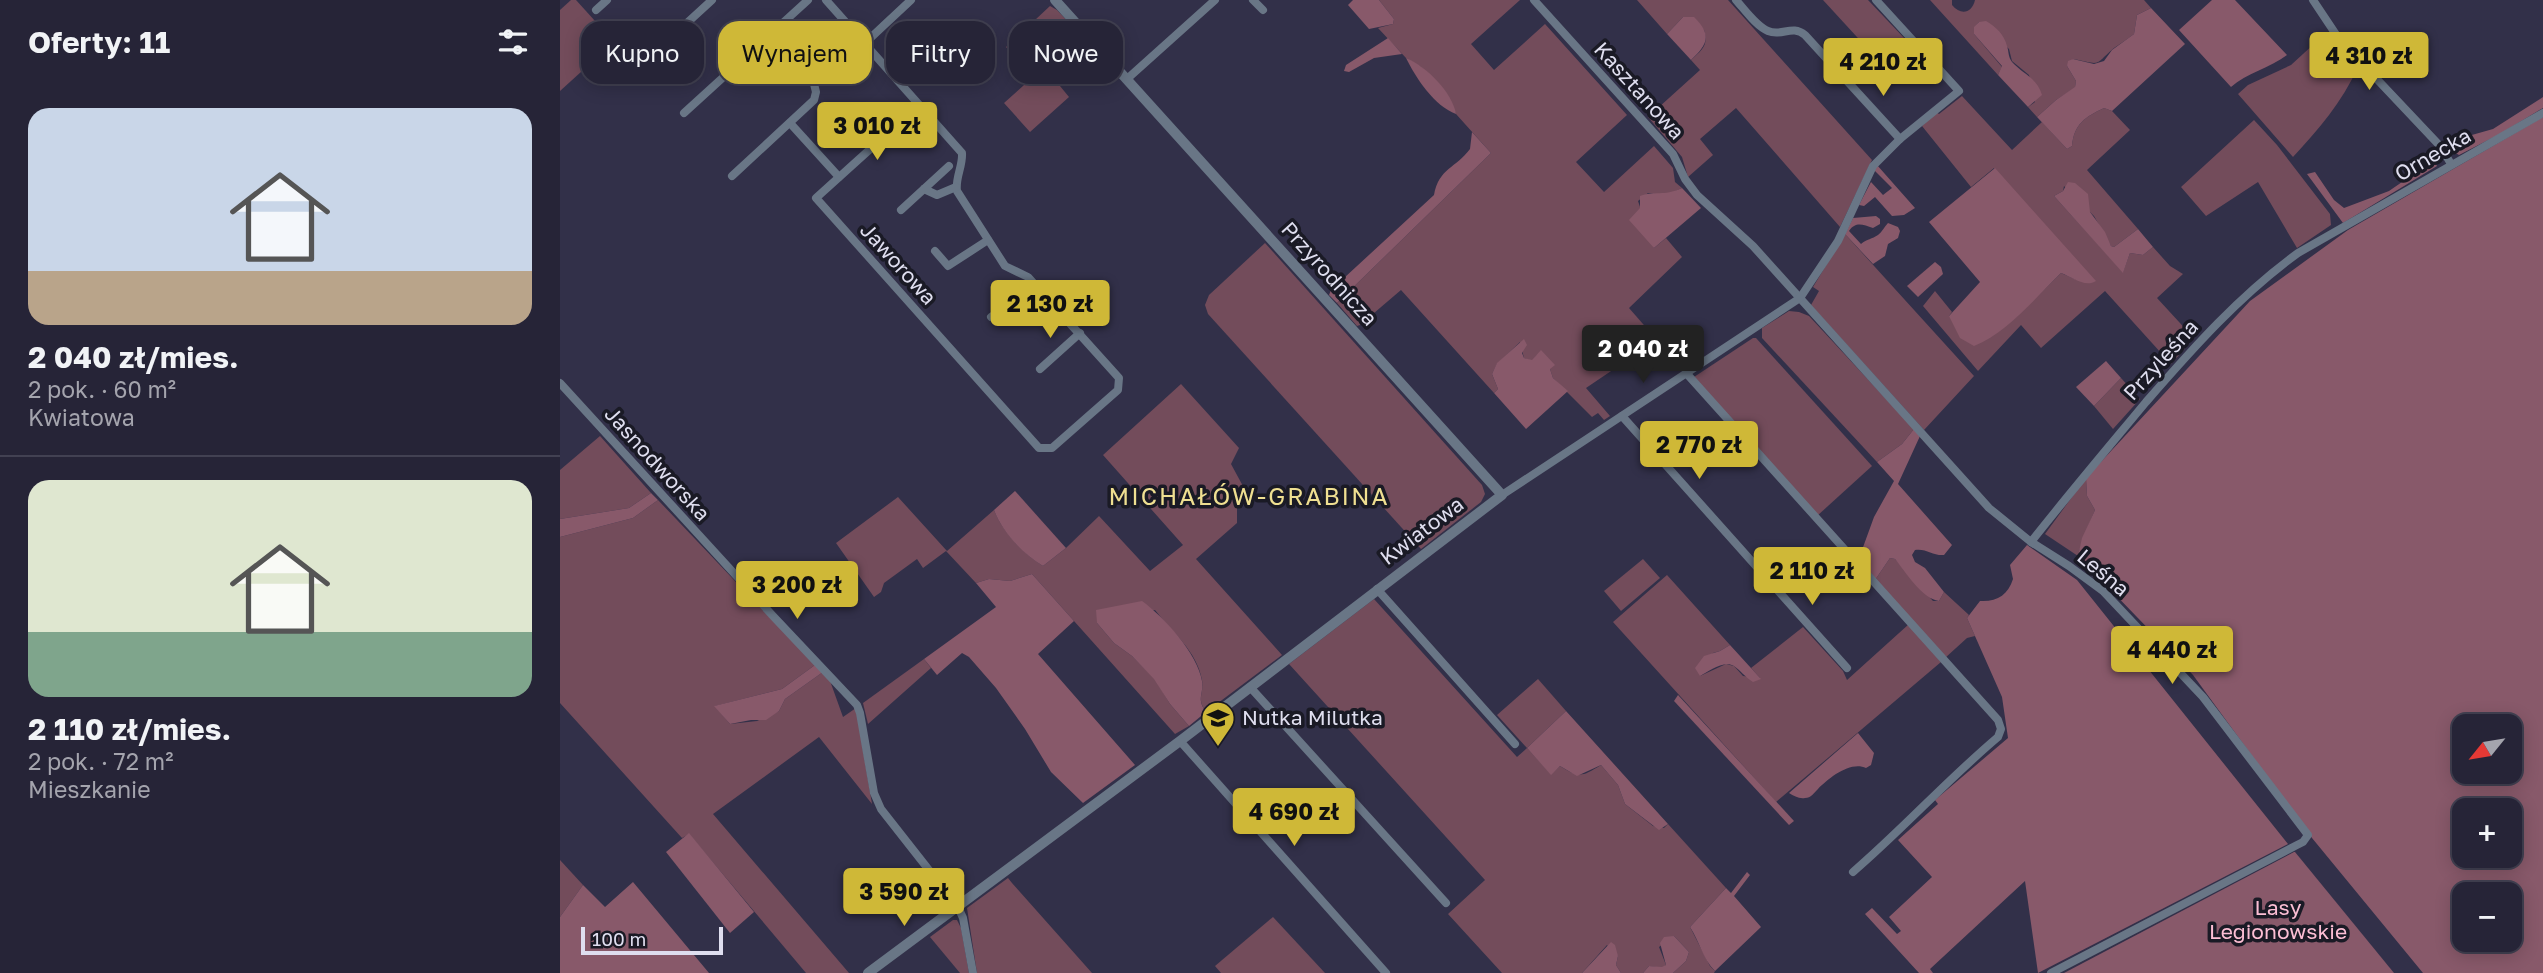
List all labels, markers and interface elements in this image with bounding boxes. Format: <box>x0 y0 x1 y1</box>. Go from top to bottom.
chip: Kupno <box>581 21 704 84</box>
chip: Wynajem <box>718 21 872 84</box>
chip: Filtry <box>886 21 995 84</box>
chip: Nowe <box>1009 21 1123 84</box>
icon: filters <box>494 23 532 61</box>
text: Oferty: 11 <box>28 24 170 60</box>
pin: 4 310 zł <box>2297 32 2441 92</box>
street label: Kasztanowa <box>1589 36 1690 145</box>
pin: 4 210 zł <box>1811 38 1955 98</box>
text: 4 310 zł <box>2325 41 2413 69</box>
text: 4 210 zł <box>1839 47 1927 75</box>
pin: 3 010 zł <box>805 102 949 162</box>
text: 3 010 zł <box>833 111 921 139</box>
street label: Ornecka <box>2390 122 2475 186</box>
icon: home <box>217 154 343 280</box>
street label: Przyrodnicza <box>1276 216 1383 331</box>
street label: Jaworowa <box>855 217 942 310</box>
pin: 2 130 zł <box>978 280 1122 340</box>
text: 2 130 zł <box>1007 289 1093 317</box>
street label: Przyleśna <box>2117 314 2203 405</box>
pin: 2 040 zł <box>1571 326 1715 385</box>
text: 2 040 zł <box>1598 334 1688 362</box>
text: 2 040 zł/mies. <box>28 339 239 375</box>
text: 2 pok. · 60 m² <box>28 375 176 403</box>
street label: Jasnodworska <box>599 401 716 526</box>
text: Kwiatowa <box>28 403 135 431</box>
pin: 2 770 zł <box>1627 421 1771 481</box>
text: 2 770 zł <box>1656 430 1742 458</box>
district label: MICHAŁÓW-GRABINA <box>1109 481 1389 510</box>
street label: Kwiatowa <box>1375 491 1468 570</box>
icon: home <box>217 526 343 652</box>
street label: Leśna <box>2072 543 2135 601</box>
pin: 2 110 zł <box>1740 548 1884 607</box>
text: 2 110 zł <box>1770 556 1854 584</box>
pin: 3 200 zł <box>725 562 869 621</box>
text: 3 200 zł <box>752 570 842 598</box>
pin: 4 440 zł <box>2100 626 2244 686</box>
text: 4 440 zł <box>2127 635 2217 663</box>
school or university icon: Nutka Milutka <box>1199 699 1237 748</box>
place label: Nutka Milutka <box>1242 704 1383 730</box>
text: 2 110 zł/mies. <box>28 711 231 747</box>
north arrow <box>2452 714 2522 784</box>
map controls <box>2452 714 2522 952</box>
text: 2 pok. · 72 m² <box>28 747 173 775</box>
text: Mieszkanie <box>28 775 151 803</box>
pin: 4 690 zł <box>1222 788 1366 848</box>
text: 4 690 zł <box>1249 797 1339 825</box>
button: + <box>2452 798 2522 868</box>
pin: 3 590 zł <box>832 869 976 928</box>
text: 3 590 zł <box>859 877 949 905</box>
button: − <box>2452 882 2522 952</box>
park label: Lasy Legionowskie <box>2209 894 2347 944</box>
scale bar <box>581 924 723 956</box>
text: 100 m <box>592 927 646 950</box>

